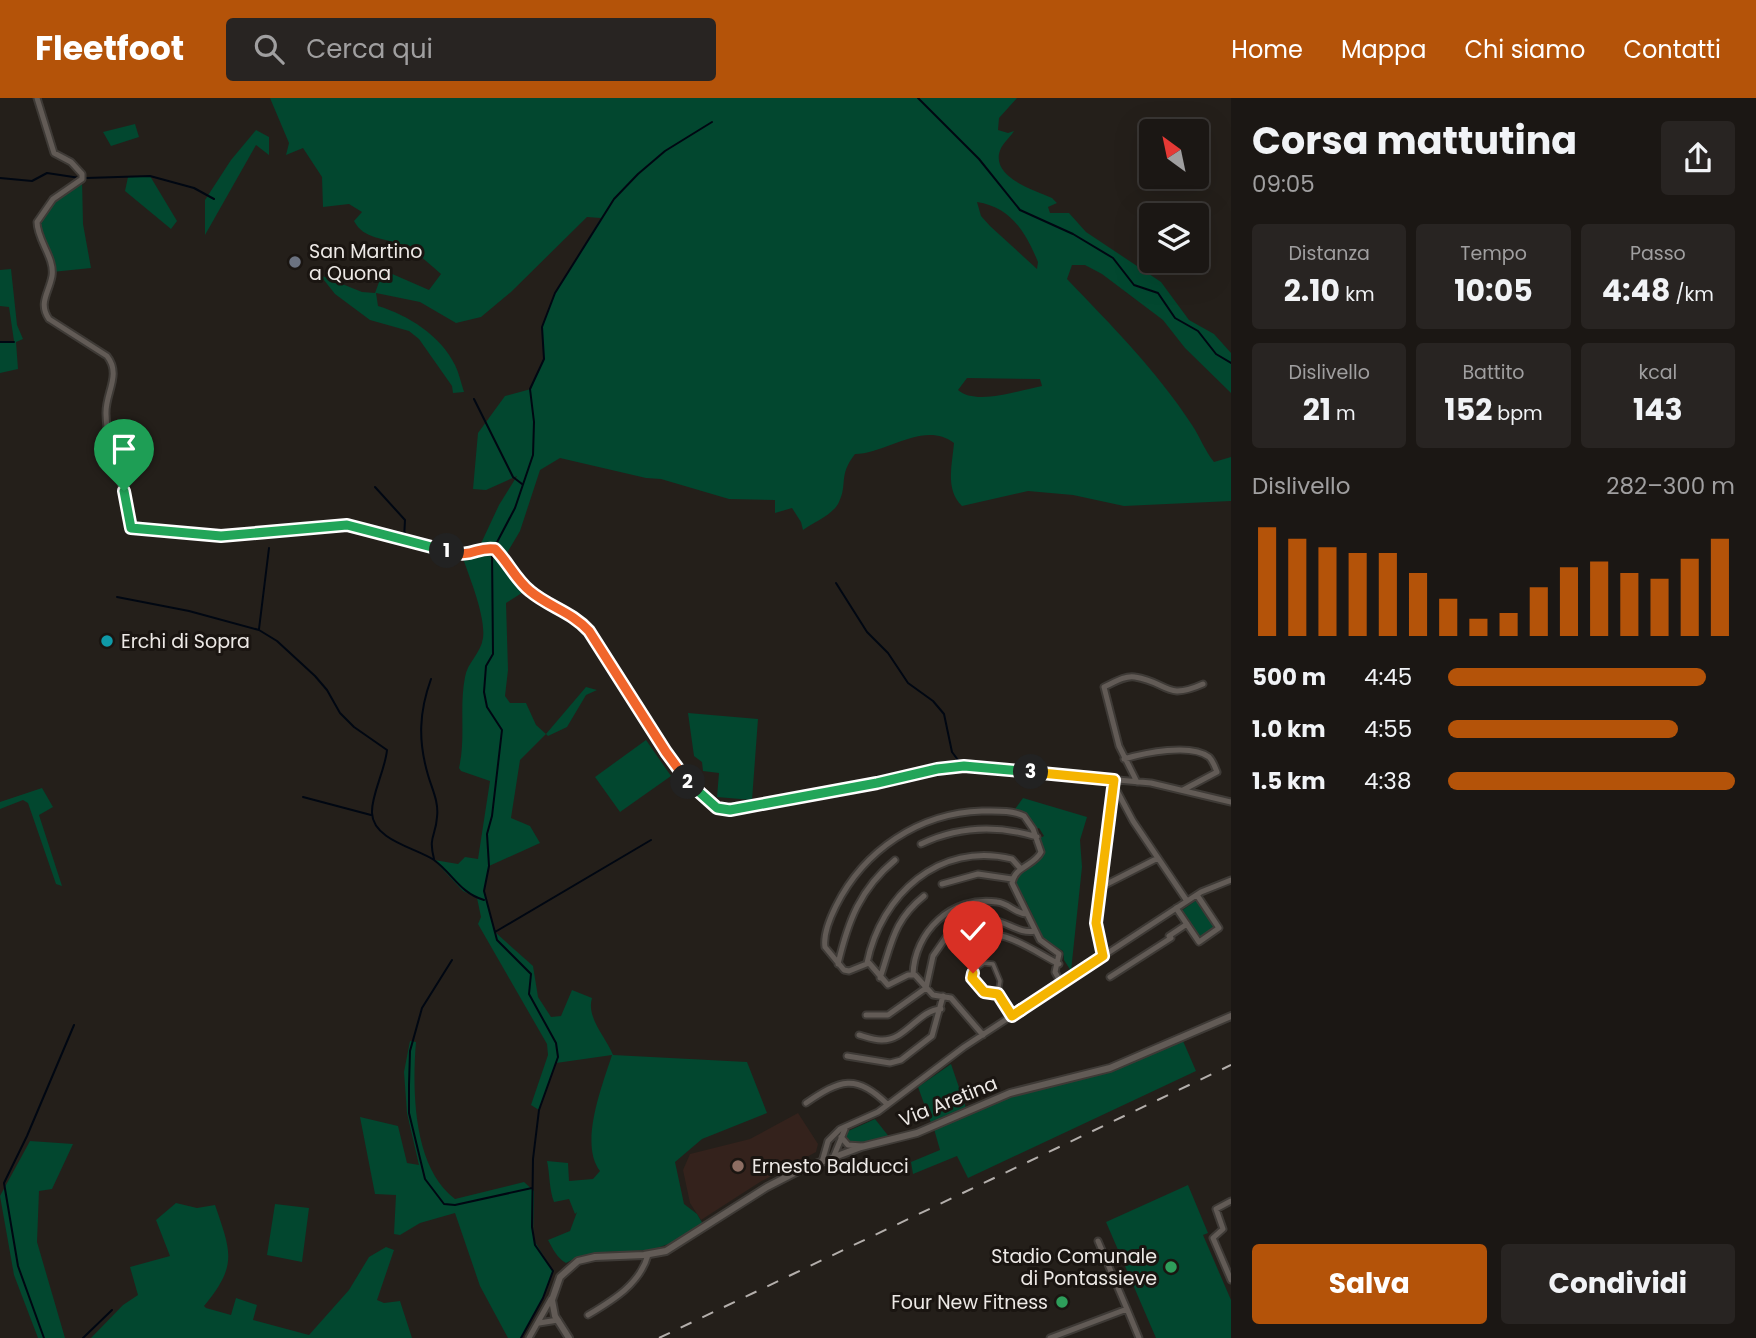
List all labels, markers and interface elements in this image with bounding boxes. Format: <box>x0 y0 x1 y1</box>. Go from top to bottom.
search box <box>226 18 716 81</box>
text: Fleetfoot <box>35 25 184 72</box>
icon: search <box>250 30 288 68</box>
text: Cerca qui <box>306 31 433 67</box>
text: Home <box>1231 33 1303 66</box>
text: Mappa <box>1341 33 1426 66</box>
text: Chi siamo <box>1464 33 1585 66</box>
text: Contatti <box>1623 33 1721 66</box>
text: Corsa mattutina <box>1252 114 1577 167</box>
north arrow <box>1139 119 1209 189</box>
map controls <box>1139 119 1209 273</box>
button: share <box>1661 121 1735 195</box>
text: 09:05 <box>1252 168 1315 200</box>
button: layers <box>1139 203 1209 273</box>
place label: San Martino a Quona <box>309 238 422 287</box>
text: Distanza <box>1288 240 1370 267</box>
text: Tempo <box>1460 240 1527 267</box>
text: Passo <box>1630 240 1686 267</box>
marker: San Martino a Quona <box>287 254 303 270</box>
text: 2.10 <box>1284 269 1340 312</box>
text: 10:05 <box>1454 269 1533 312</box>
text: 4:48 <box>1602 269 1670 312</box>
text: km <box>1340 281 1375 308</box>
text: /km <box>1670 281 1714 308</box>
text: Dislivello <box>1289 359 1370 386</box>
text: Battito <box>1462 359 1525 386</box>
text: kcal <box>1638 359 1677 386</box>
text: 21 <box>1303 388 1331 431</box>
text: 152 <box>1444 388 1492 431</box>
text: 143 <box>1633 388 1683 431</box>
text: m <box>1331 400 1356 427</box>
text: bpm <box>1492 400 1543 427</box>
pin <box>94 419 154 491</box>
icon: arrive <box>105 430 143 468</box>
text: Dislivello <box>1252 470 1350 502</box>
text: 282–300 m <box>1606 470 1735 502</box>
pin: 1 <box>430 533 464 568</box>
text: 1 <box>443 537 450 564</box>
place label: Erchi di Sopra <box>121 628 250 655</box>
marker: Erchi di Sopra <box>99 633 115 649</box>
text: 500 m <box>1252 661 1326 693</box>
text: 4:45 <box>1364 661 1412 693</box>
text: 1.0 km <box>1252 713 1326 745</box>
text: 4:55 <box>1364 713 1412 745</box>
pin: 3 <box>1014 754 1048 790</box>
text: 3 <box>1025 758 1036 785</box>
pin: 2 <box>670 764 706 800</box>
text: 1.5 km <box>1252 765 1326 797</box>
text: 4:38 <box>1364 765 1411 797</box>
text: 2 <box>682 768 693 795</box>
pin <box>943 901 1003 973</box>
icon: check <box>954 912 992 950</box>
street label: Via Aretina <box>895 1070 1001 1133</box>
place label: Ernesto Balducci <box>752 1153 909 1180</box>
marker: Ernesto Balducci <box>730 1158 746 1174</box>
place label: Stadio Comunale di Pontassieve <box>991 1243 1157 1292</box>
button: Salva <box>1252 1244 1487 1324</box>
button: Condividi <box>1501 1244 1735 1324</box>
marker: Stadio Comunale di Pontassieve <box>1163 1259 1179 1275</box>
place label: Four New Fitness <box>891 1289 1048 1316</box>
marker: Four New Fitness <box>1054 1294 1070 1310</box>

